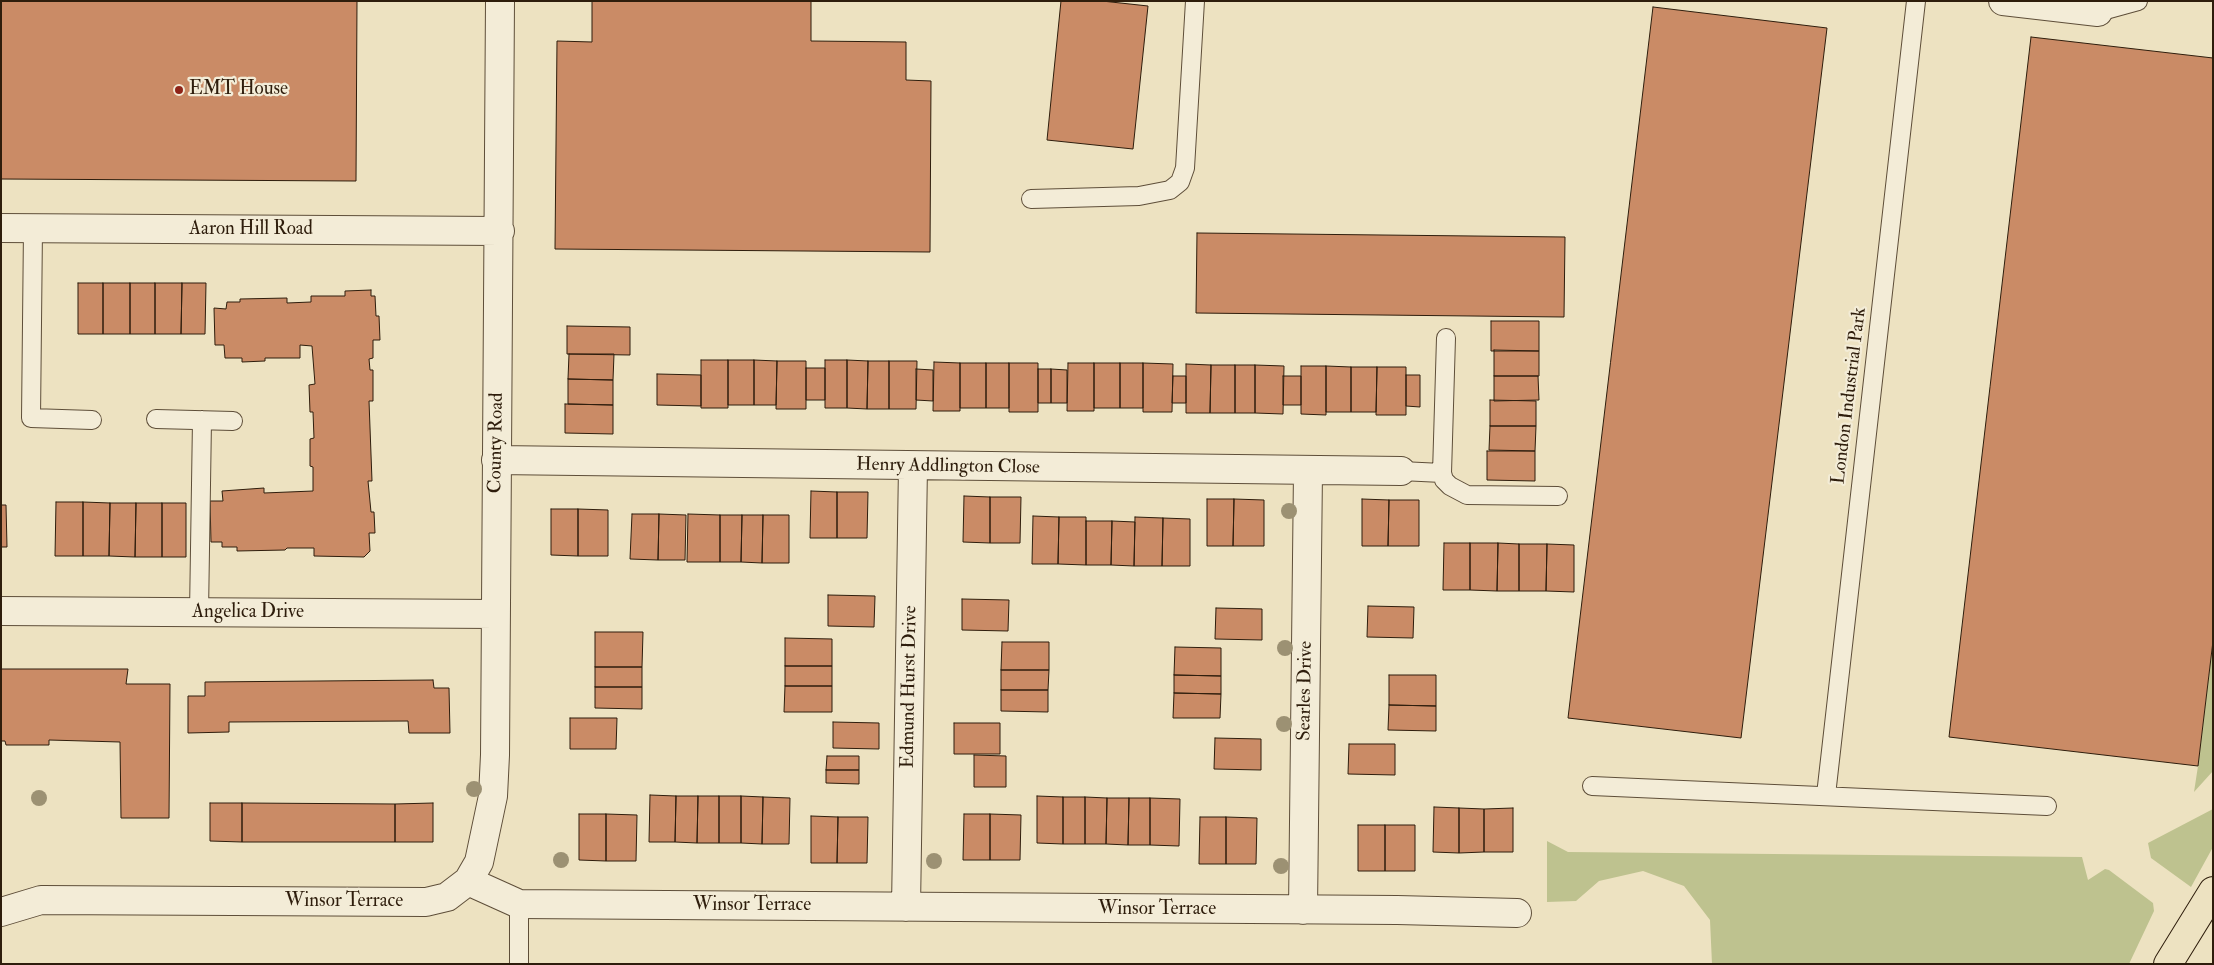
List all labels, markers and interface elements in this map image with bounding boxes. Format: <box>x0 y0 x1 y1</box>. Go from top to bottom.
place label: EMT House <box>189 79 288 101</box>
marker: EMT House <box>173 84 185 96</box>
street label: Aaron Hill Road <box>189 219 313 241</box>
street label: London Industrial Park <box>1828 306 1872 486</box>
street label: County Road <box>485 392 509 494</box>
street label: Henry Addlington Close <box>856 454 1040 480</box>
street label: Angelica Drive <box>192 602 304 624</box>
street label: Edmund Hurst Drive <box>897 605 923 769</box>
street label: Searles Drive <box>1294 641 1318 741</box>
street label: Winsor Terrace <box>285 891 403 913</box>
street label: Winsor Terrace <box>693 895 811 917</box>
street label: Winsor Terrace <box>1098 899 1216 921</box>

